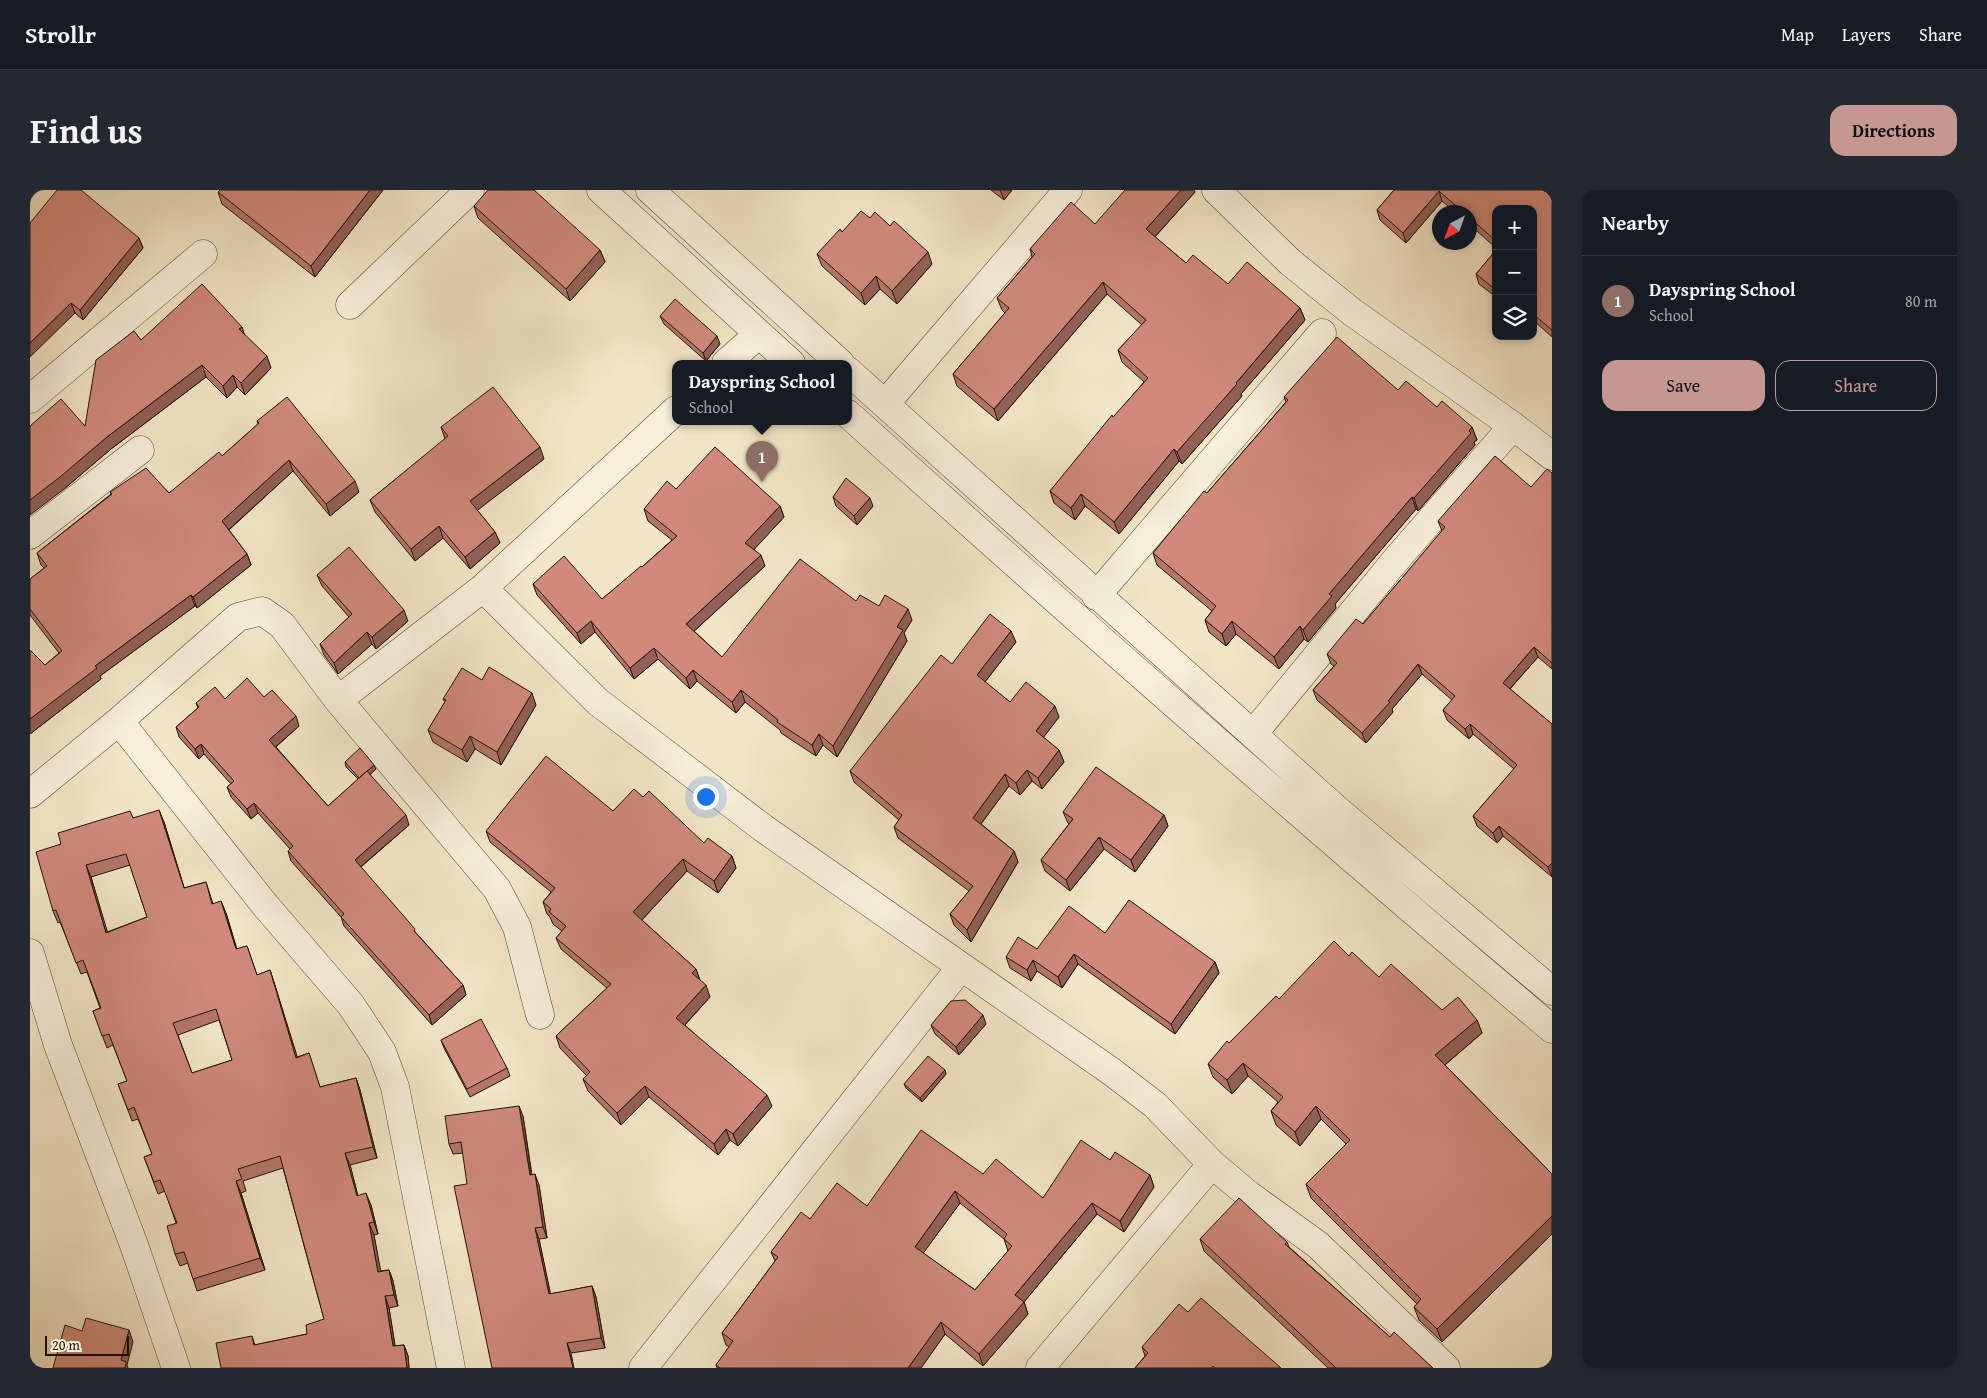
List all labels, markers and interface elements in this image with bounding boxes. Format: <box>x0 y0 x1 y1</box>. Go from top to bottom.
text: Strollr <box>25 17 96 52</box>
text: Map <box>1781 21 1814 48</box>
text: Layers <box>1842 21 1891 48</box>
text: Share <box>1919 21 1962 48</box>
text: Find us <box>30 105 143 156</box>
button: Directions <box>1830 105 1957 156</box>
north arrow <box>1432 205 1477 250</box>
map controls <box>1492 205 1537 340</box>
button: + <box>1492 205 1537 250</box>
text: Nearby <box>1602 207 1669 238</box>
button: − <box>1492 250 1537 295</box>
text: Dayspring School <box>1649 275 1796 303</box>
text: 1 <box>1614 289 1622 313</box>
text: 80 m <box>1905 289 1937 313</box>
button: layers <box>1492 295 1537 340</box>
text: School <box>1649 303 1693 327</box>
popup <box>672 360 852 425</box>
button: Save <box>1602 360 1765 411</box>
button: Share <box>1775 360 1937 411</box>
text: Dayspring School <box>689 367 835 395</box>
text: School <box>689 395 733 419</box>
pin: 1 <box>746 441 778 482</box>
your location <box>693 784 719 810</box>
scale bar <box>45 1333 129 1356</box>
text: 20 m <box>52 1335 80 1355</box>

